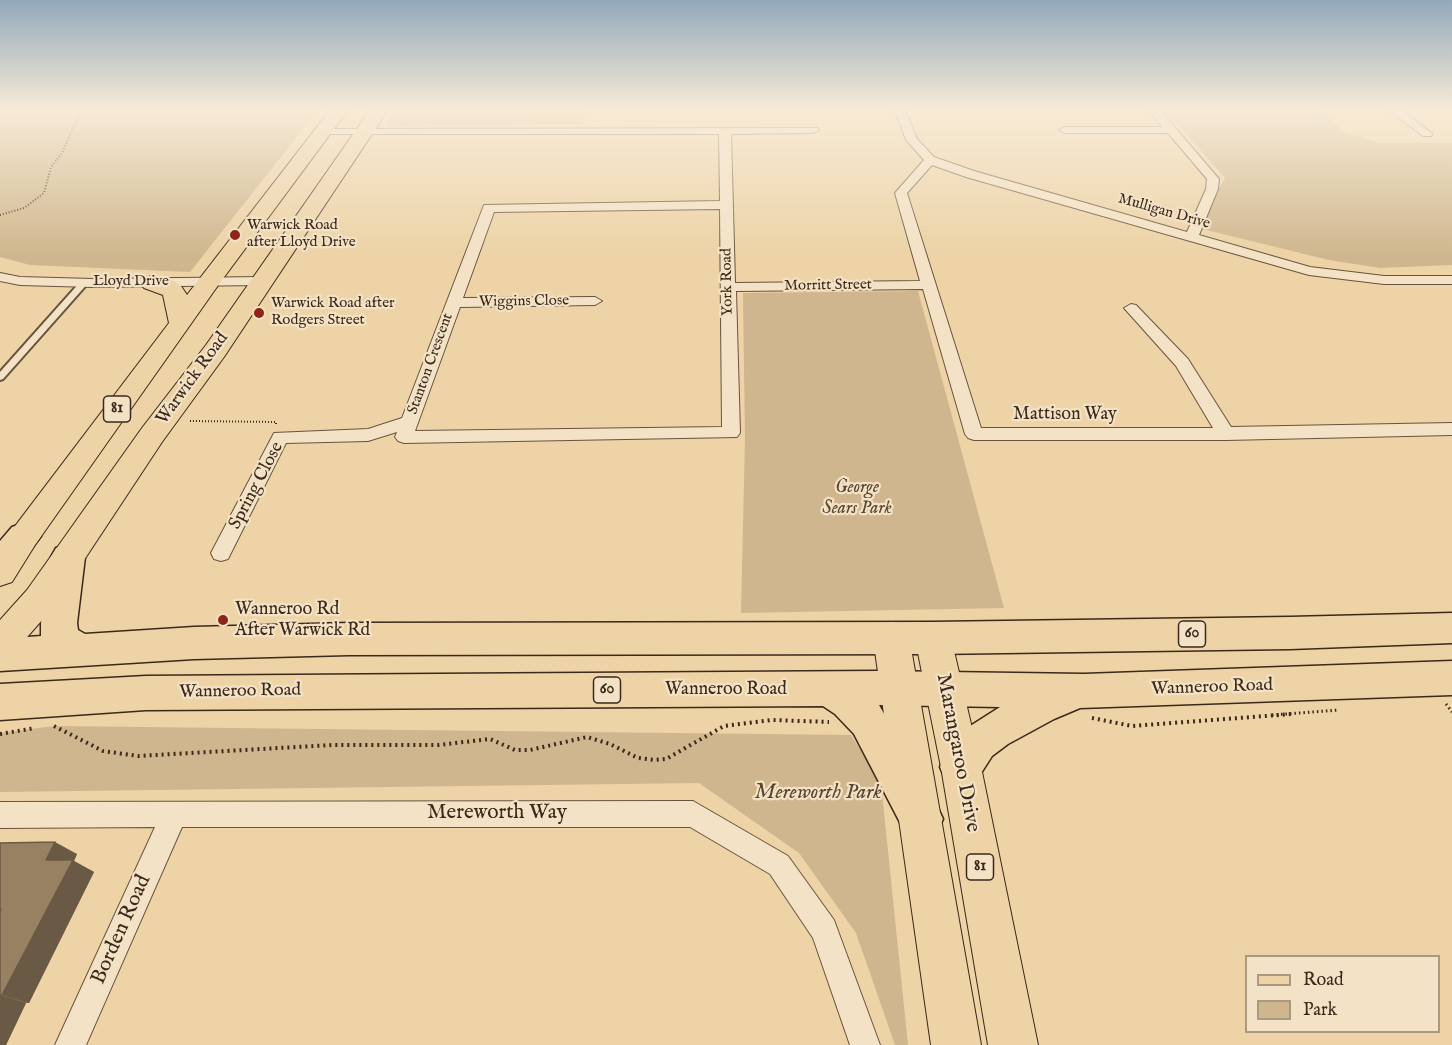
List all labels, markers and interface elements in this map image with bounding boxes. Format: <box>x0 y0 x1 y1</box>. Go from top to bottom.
street label: Mulligan Drive <box>1116 190 1212 234</box>
place label: Warwick Road after Lloyd Drive <box>247 217 356 252</box>
marker: Warwick Road after Lloyd Drive <box>228 228 242 242</box>
street label: York Road <box>718 248 738 316</box>
street label: Lloyd Drive <box>93 273 169 291</box>
street label: Morritt Street <box>784 276 872 296</box>
street label: Wiggins Close <box>479 292 569 312</box>
place label: Warwick Road after Rodgers Street <box>271 295 395 330</box>
marker: Warwick Road after Rodgers Street <box>252 306 266 320</box>
street label: Stanton Crescent <box>404 311 458 417</box>
street label: Warwick Road <box>152 329 234 429</box>
road number: 81 <box>104 396 130 422</box>
street label: Mattison Way <box>1013 404 1117 426</box>
street label: Spring Close <box>225 439 289 533</box>
park label: George Sears Park <box>822 477 892 520</box>
place label: Wanneroo Rd After Warwick Rd <box>235 599 370 642</box>
marker: Wanneroo Rd After Warwick Rd <box>216 613 230 627</box>
road number: 60 <box>1178 621 1206 647</box>
street label: Marangaroo Drive <box>929 672 985 834</box>
street label: Wanneroo Road <box>1151 675 1273 701</box>
road number: 60 <box>594 677 620 703</box>
street label: Wanneroo Road <box>665 679 787 701</box>
street label: Wanneroo Road <box>179 680 301 704</box>
park label: Mereworth Park <box>754 781 882 807</box>
street label: Mereworth Way <box>427 801 567 827</box>
road number: 81 <box>966 854 994 880</box>
street label: Borden Road <box>87 871 157 989</box>
legend <box>1245 955 1440 1033</box>
text: Road <box>1303 969 1344 992</box>
text: Park <box>1303 999 1337 1022</box>

